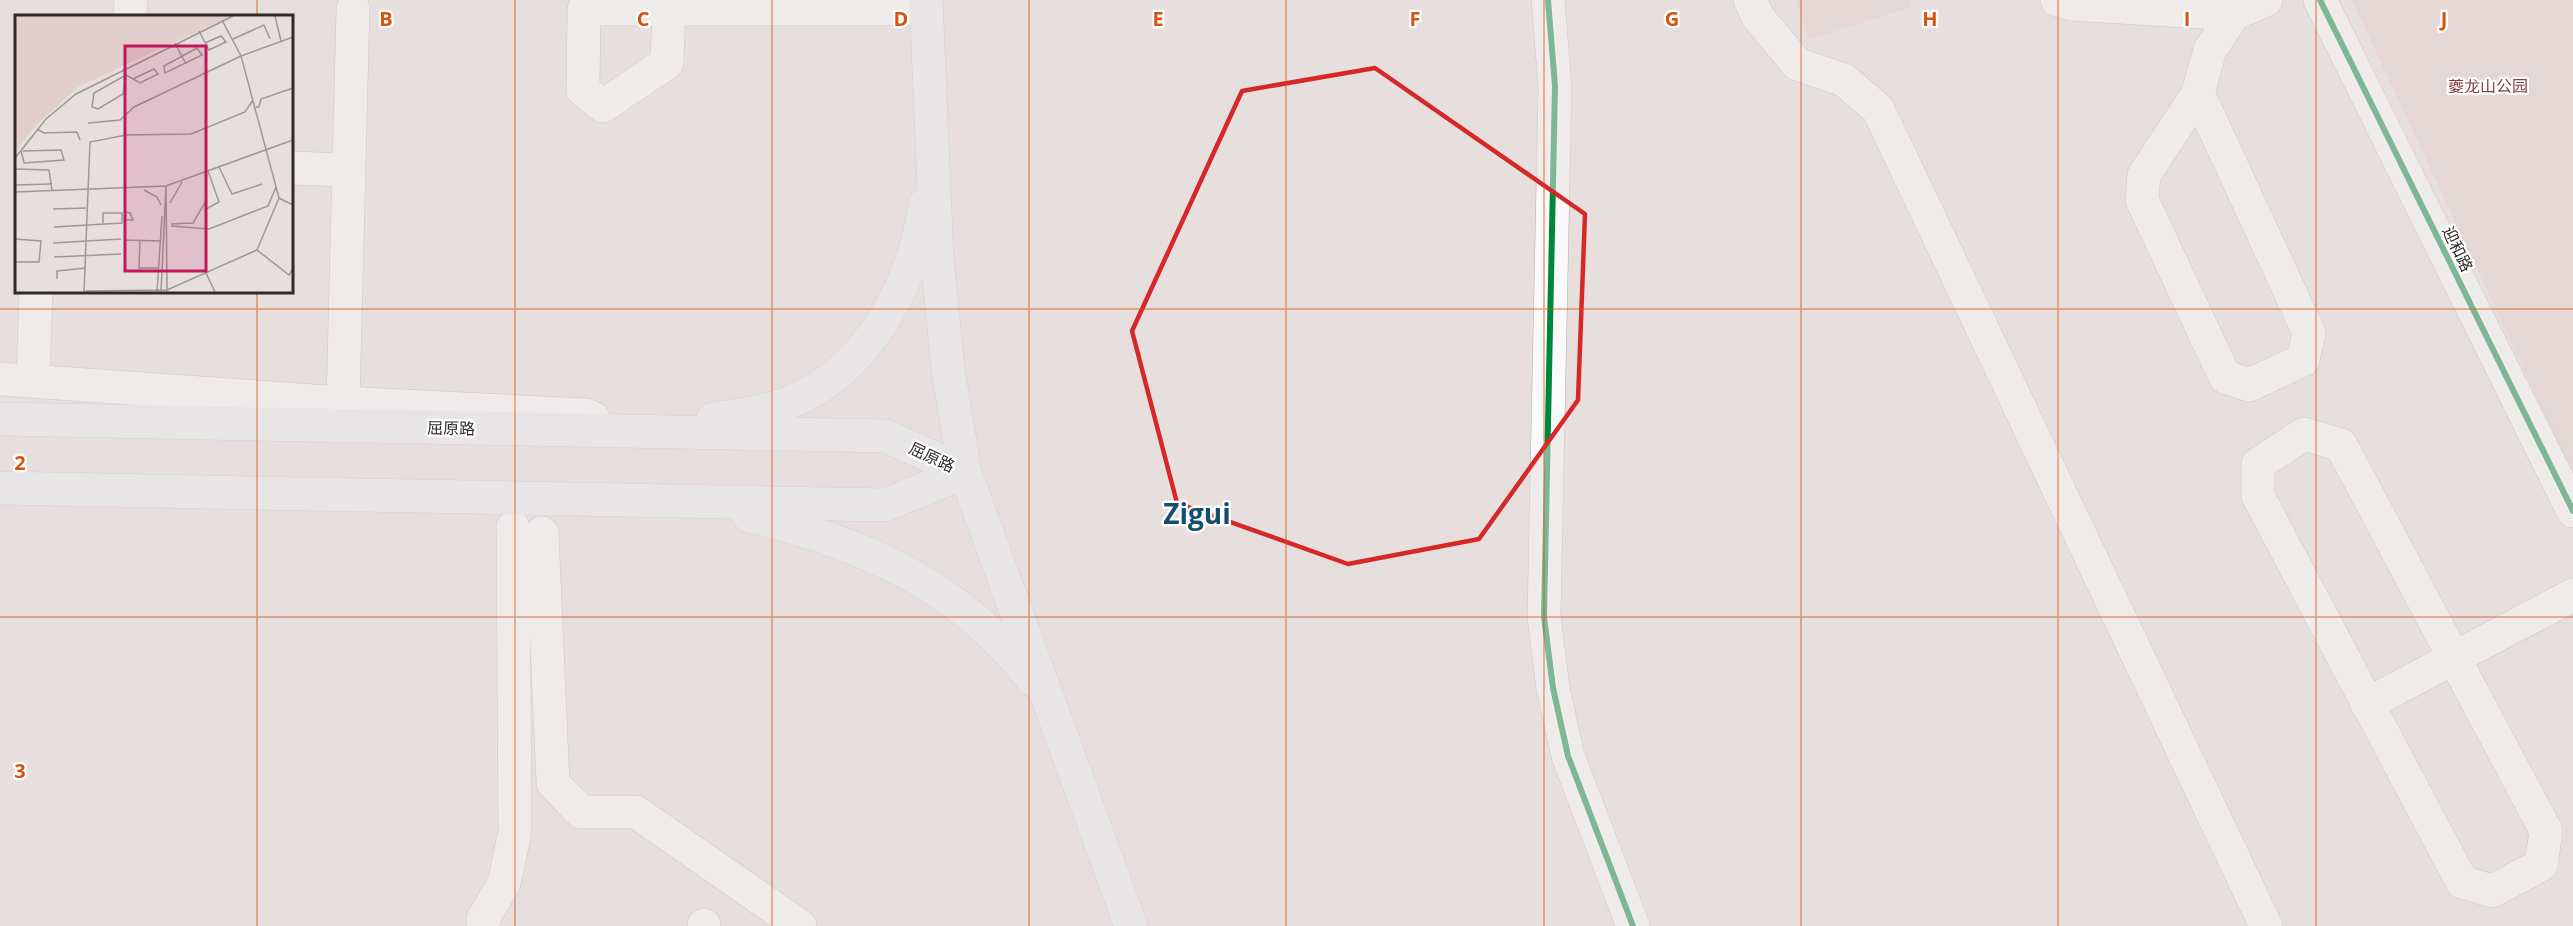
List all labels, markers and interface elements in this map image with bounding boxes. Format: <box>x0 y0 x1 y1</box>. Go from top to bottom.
text: B <box>379 5 393 32</box>
text: C <box>637 5 650 32</box>
text: D <box>894 5 908 32</box>
text: E <box>1152 5 1164 32</box>
text: F <box>1410 5 1420 32</box>
text: G <box>1665 5 1679 32</box>
text: H <box>1922 5 1938 32</box>
text: I <box>2184 5 2190 32</box>
text: J <box>2439 5 2447 32</box>
inset map <box>15 15 292 292</box>
park label: 夔龙山公园 <box>2448 75 2528 97</box>
street label: 迎和路 <box>2438 223 2478 275</box>
street label: 屈原路 <box>427 417 475 439</box>
street label: 屈原路 <box>906 437 958 477</box>
text: 2 <box>14 449 26 476</box>
district label: Zigui <box>1163 494 1231 532</box>
text: 3 <box>14 757 26 784</box>

